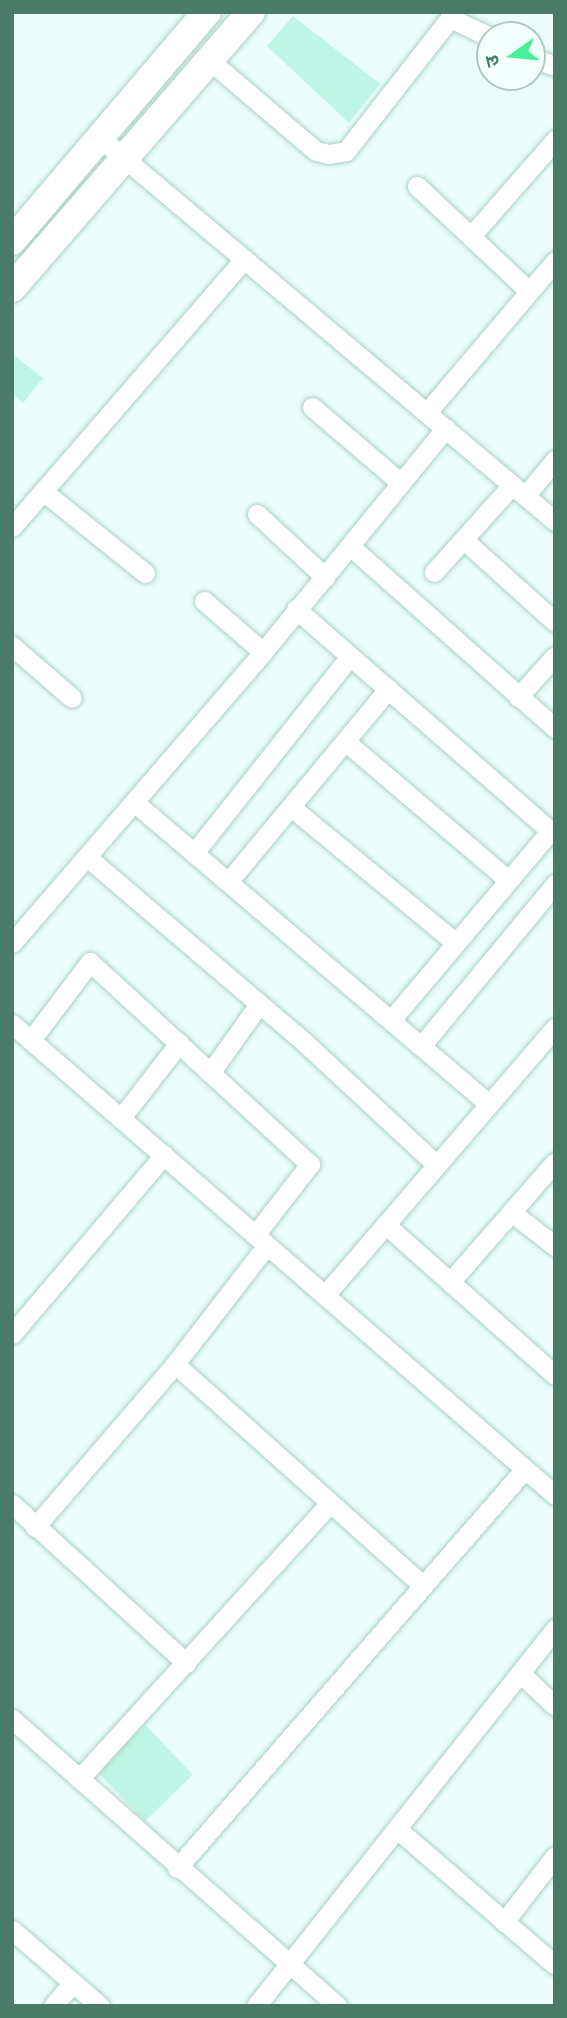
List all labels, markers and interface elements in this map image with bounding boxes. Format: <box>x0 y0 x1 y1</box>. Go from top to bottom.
north arrow <box>476 21 546 91</box>
text: उ <box>481 53 504 69</box>

